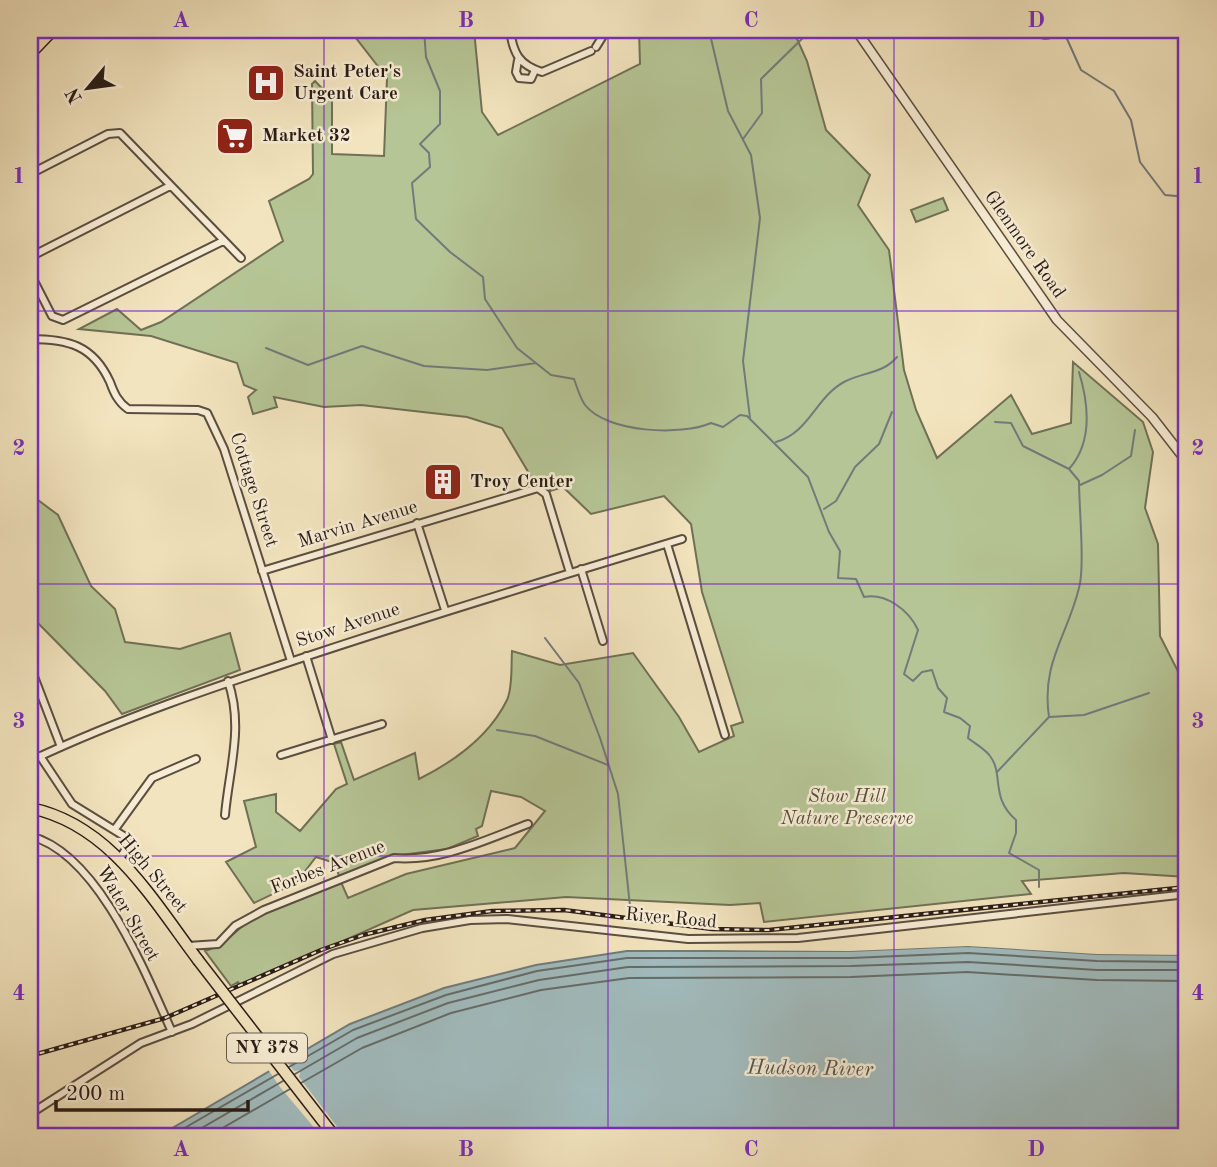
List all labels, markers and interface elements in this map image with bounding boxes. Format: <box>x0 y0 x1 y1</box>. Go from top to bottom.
text: A <box>172 9 190 32</box>
text: B <box>458 9 474 32</box>
text: C <box>743 9 759 32</box>
text: D <box>1027 9 1045 32</box>
north arrow <box>52 52 122 122</box>
hospital icon: Saint Peter's Urgent Care <box>245 62 287 104</box>
place label: Saint Peter's Urgent Care <box>293 63 401 104</box>
text: N <box>63 84 87 106</box>
supermarket icon: Market 32 <box>214 115 256 157</box>
place label: Market 32 <box>262 127 351 146</box>
text: 1 <box>12 165 26 188</box>
text: 1 <box>1191 165 1205 188</box>
street label: Glenmore Road <box>980 188 1068 302</box>
street label: Cottage Street <box>225 430 281 550</box>
text: 2 <box>12 437 26 460</box>
text: 2 <box>1191 437 1205 460</box>
building icon: Troy Center <box>422 461 464 503</box>
place label: Troy Center <box>470 473 573 492</box>
street label: Marvin Avenue <box>296 498 420 552</box>
street label: Stow Avenue <box>294 600 402 652</box>
text: 3 <box>12 710 26 733</box>
text: 3 <box>1191 710 1205 733</box>
park label: Stow Hill Nature Preserve <box>780 788 913 829</box>
street label: High Street <box>114 831 190 917</box>
street label: Forbes Avenue <box>268 837 388 899</box>
street label: Water Street <box>92 863 162 965</box>
street label: River Road <box>624 906 718 932</box>
text: 4 <box>12 982 26 1005</box>
text: 4 <box>1191 982 1205 1005</box>
road number: NY 378 <box>227 1034 307 1063</box>
water label: Hudson River <box>746 1057 874 1081</box>
scale bar <box>56 1069 248 1113</box>
text: 200 m <box>66 1084 125 1105</box>
text: A <box>172 1138 190 1161</box>
text: B <box>458 1138 474 1161</box>
text: C <box>743 1138 759 1161</box>
text: D <box>1027 1138 1045 1161</box>

